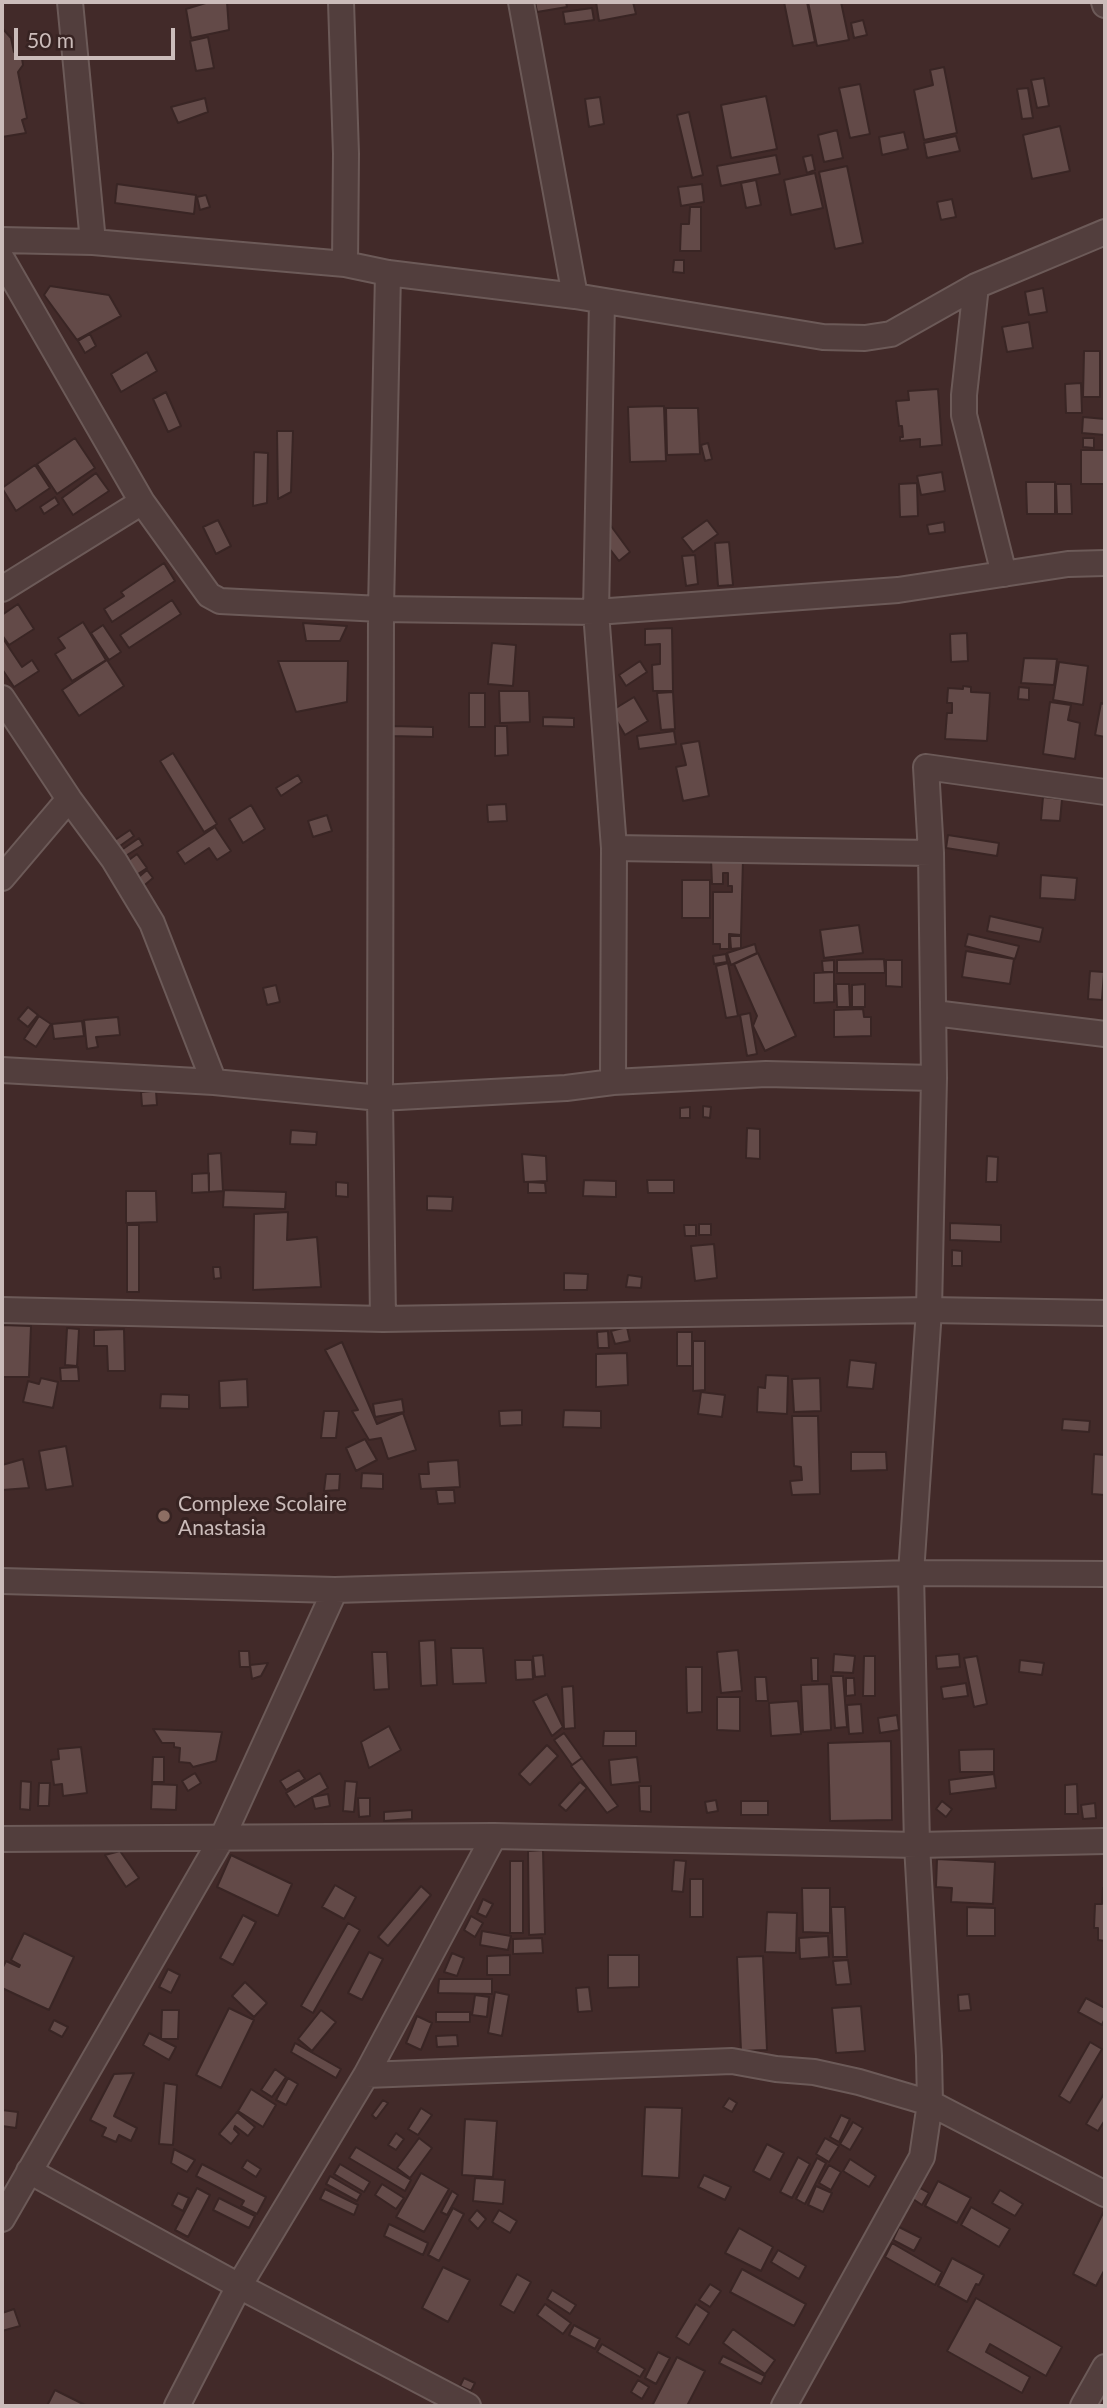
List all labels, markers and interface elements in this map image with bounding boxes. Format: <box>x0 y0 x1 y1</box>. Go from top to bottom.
scale bar <box>18 14 178 58</box>
text: 50 m <box>27 27 74 52</box>
place label: Complexe Scolaire Anastasia <box>178 1491 347 1541</box>
marker: Complexe Scolaire Anastasia <box>156 1508 172 1524</box>

